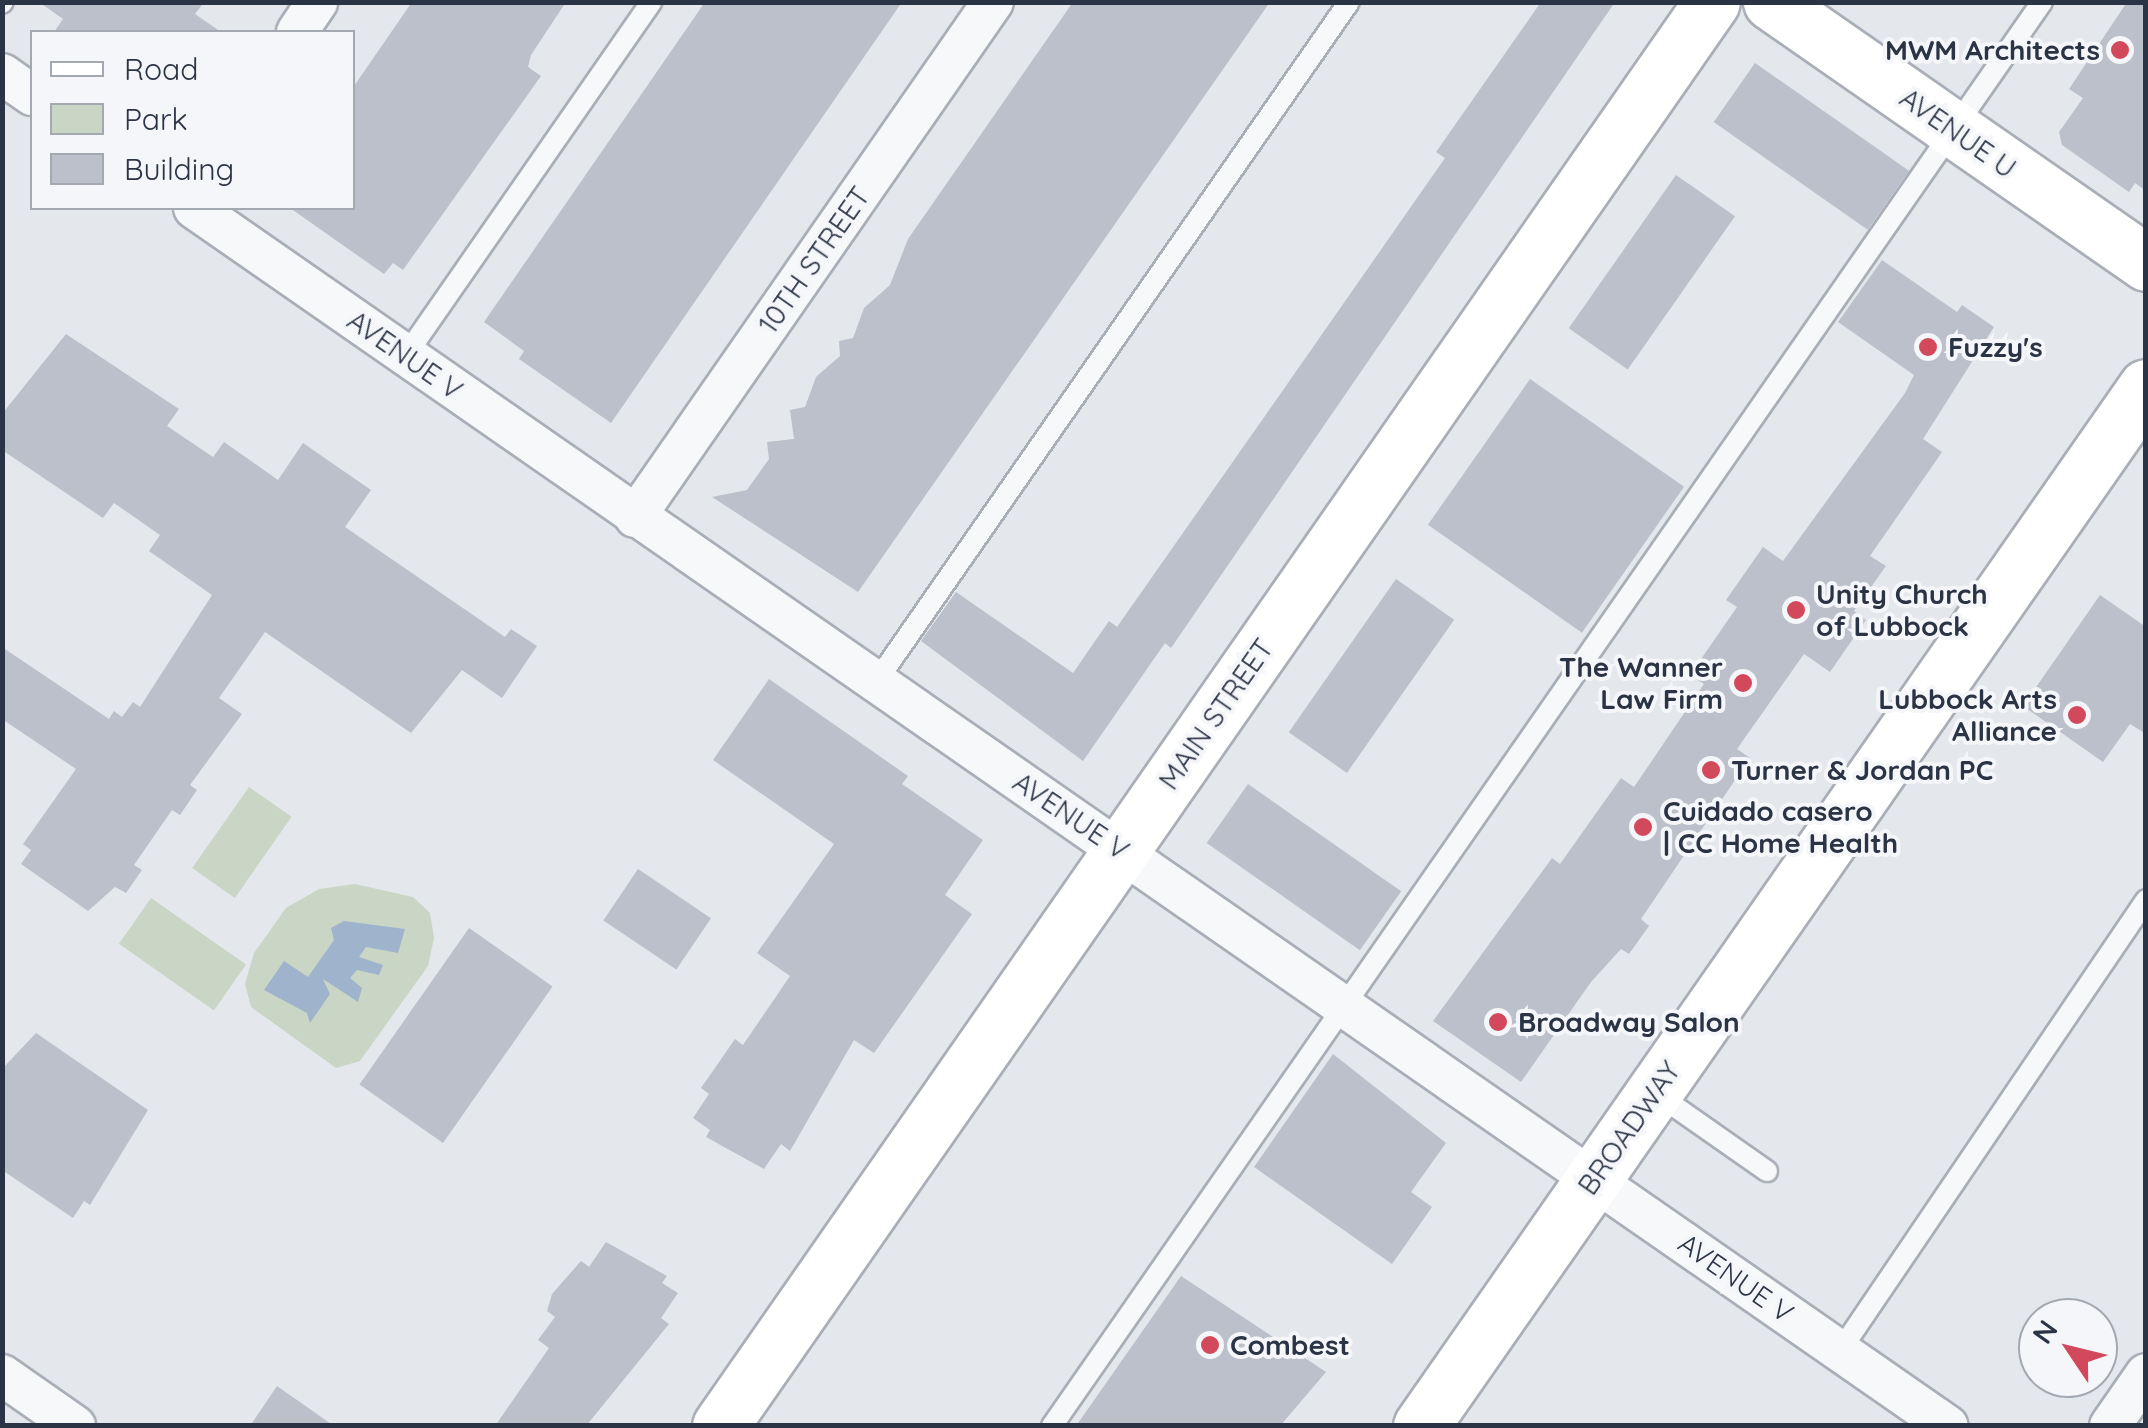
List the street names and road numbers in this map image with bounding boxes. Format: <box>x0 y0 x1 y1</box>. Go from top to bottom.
street label: AVENUE U <box>1894 81 2022 185</box>
street label: 10TH STREET <box>751 180 877 340</box>
street label: AVENUE V <box>341 303 469 407</box>
street label: MAIN STREET <box>1152 632 1280 796</box>
street label: AVENUE V <box>1007 765 1135 867</box>
street label: BROADWAY <box>1571 1055 1687 1201</box>
street label: AVENUE V <box>1672 1226 1800 1330</box>

